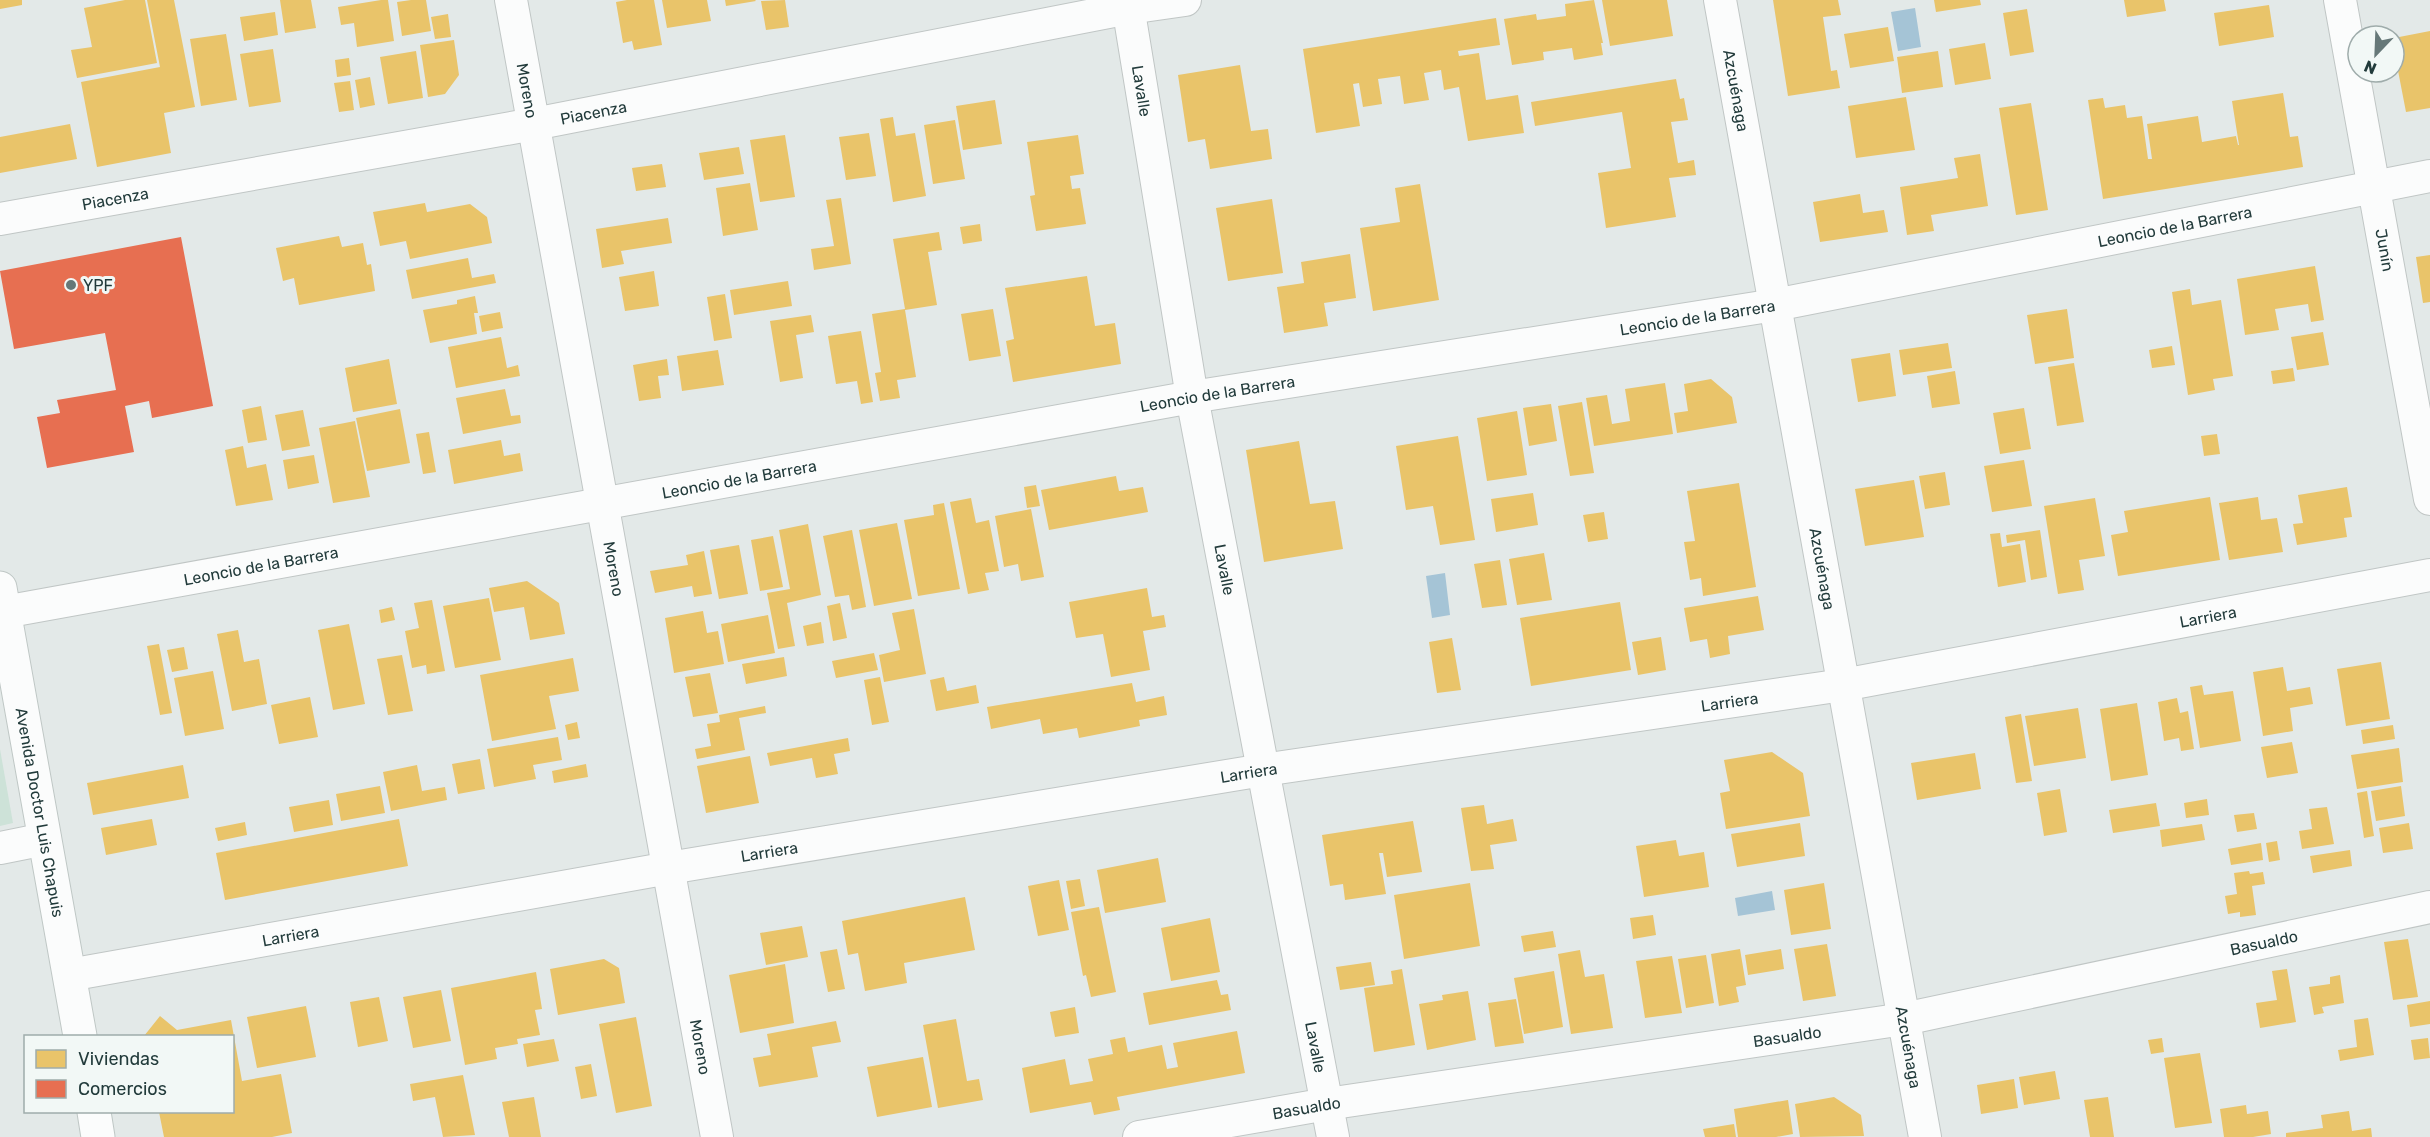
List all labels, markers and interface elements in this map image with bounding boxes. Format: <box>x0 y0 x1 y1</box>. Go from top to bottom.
north arrow <box>2346 24 2406 84</box>
street label: Azcuénaga <box>1719 48 1753 133</box>
text: N <box>2361 56 2379 78</box>
street label: Moreno <box>513 62 541 120</box>
street label: Lavalle <box>1128 64 1155 118</box>
street label: Piacenza <box>559 97 629 129</box>
street label: Piacenza <box>80 184 150 214</box>
street label: Leoncio de la Barrera <box>2096 202 2254 251</box>
street label: Junín <box>2371 227 2398 273</box>
place label: YPF <box>83 276 113 295</box>
marker: YPF <box>64 278 78 292</box>
street label: Leoncio de la Barrera <box>1619 296 1777 339</box>
street label: Leoncio de la Barrera <box>1138 372 1296 416</box>
street label: Leoncio de la Barrera <box>660 456 818 503</box>
street label: Azcuénaga <box>1805 526 1839 612</box>
street label: Moreno <box>599 540 628 598</box>
street label: Lavalle <box>1210 542 1239 597</box>
street label: Leoncio de la Barrera <box>182 543 340 589</box>
street label: Larriera <box>2178 602 2238 632</box>
street label: Larriera <box>1700 689 1760 716</box>
street label: Avenida Doctor Luis Chapuis <box>12 706 68 919</box>
street label: Larriera <box>1219 759 1279 787</box>
street label: Larriera <box>739 838 799 866</box>
street label: Larriera <box>261 922 321 950</box>
street label: Basualdo <box>2228 926 2300 959</box>
street label: Azcuénaga <box>1892 1005 1925 1090</box>
street label: Moreno <box>686 1018 715 1076</box>
street label: Lavalle <box>1301 1020 1330 1074</box>
street label: Basualdo <box>1752 1022 1823 1051</box>
legend <box>24 1035 234 1113</box>
text: Viviendas <box>78 1048 159 1070</box>
text: Comercios <box>78 1078 167 1100</box>
street label: Basualdo <box>1271 1093 1342 1123</box>

